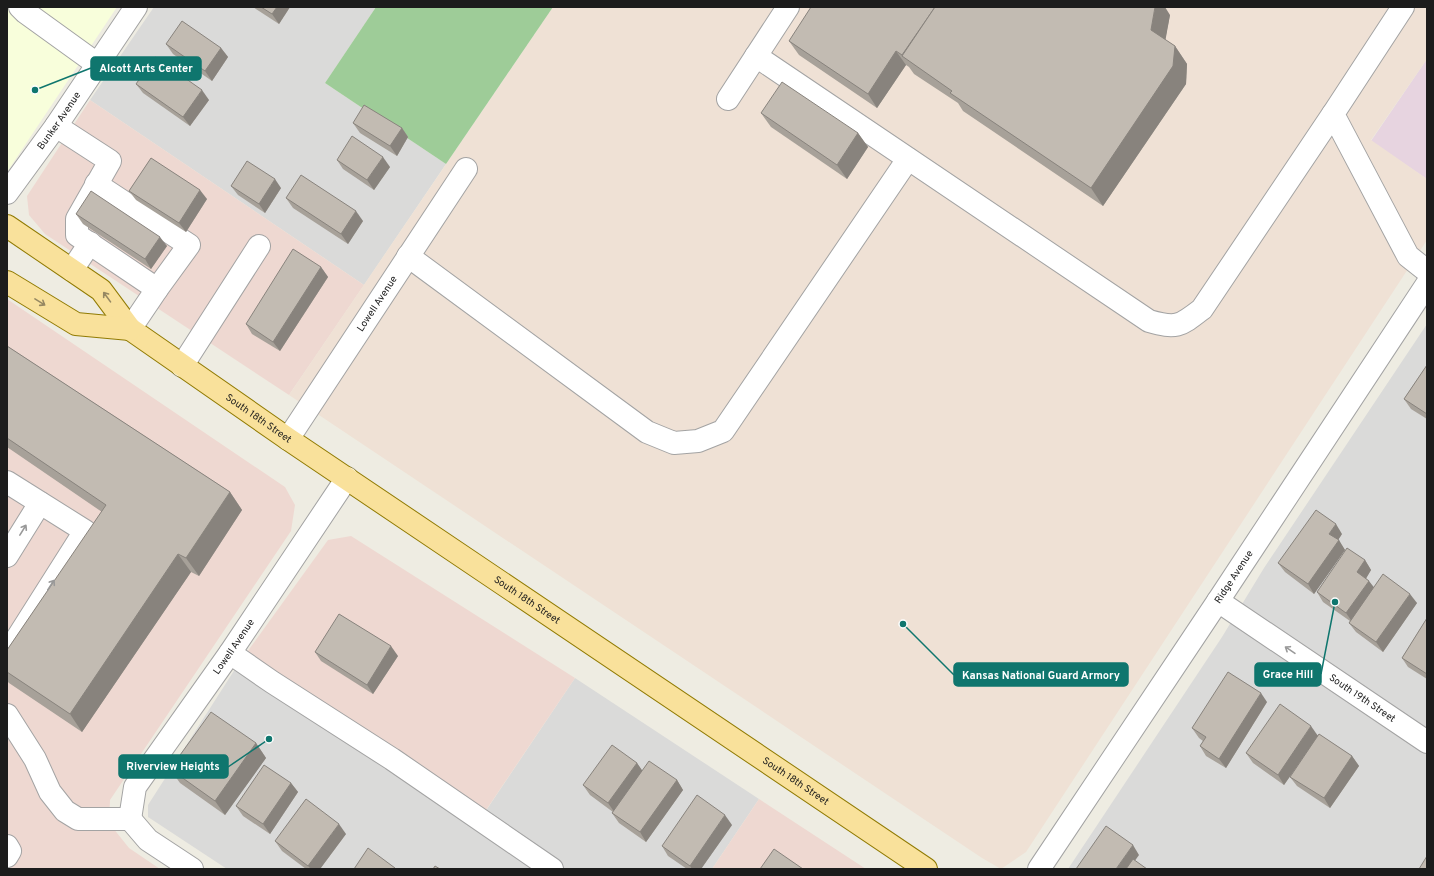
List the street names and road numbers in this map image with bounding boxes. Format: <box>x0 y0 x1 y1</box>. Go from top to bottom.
street label: Bunker Avenue <box>34 89 84 152</box>
street label: Lowell Avenue <box>354 273 400 334</box>
street label: South 18th Street <box>223 391 294 446</box>
street label: Ridge Avenue <box>1212 548 1256 606</box>
street label: South 18th Street <box>491 573 563 627</box>
street label: Lowell Avenue <box>210 617 257 677</box>
street label: South 19th Street <box>1326 671 1398 725</box>
street label: South 18th Street <box>760 754 832 808</box>

